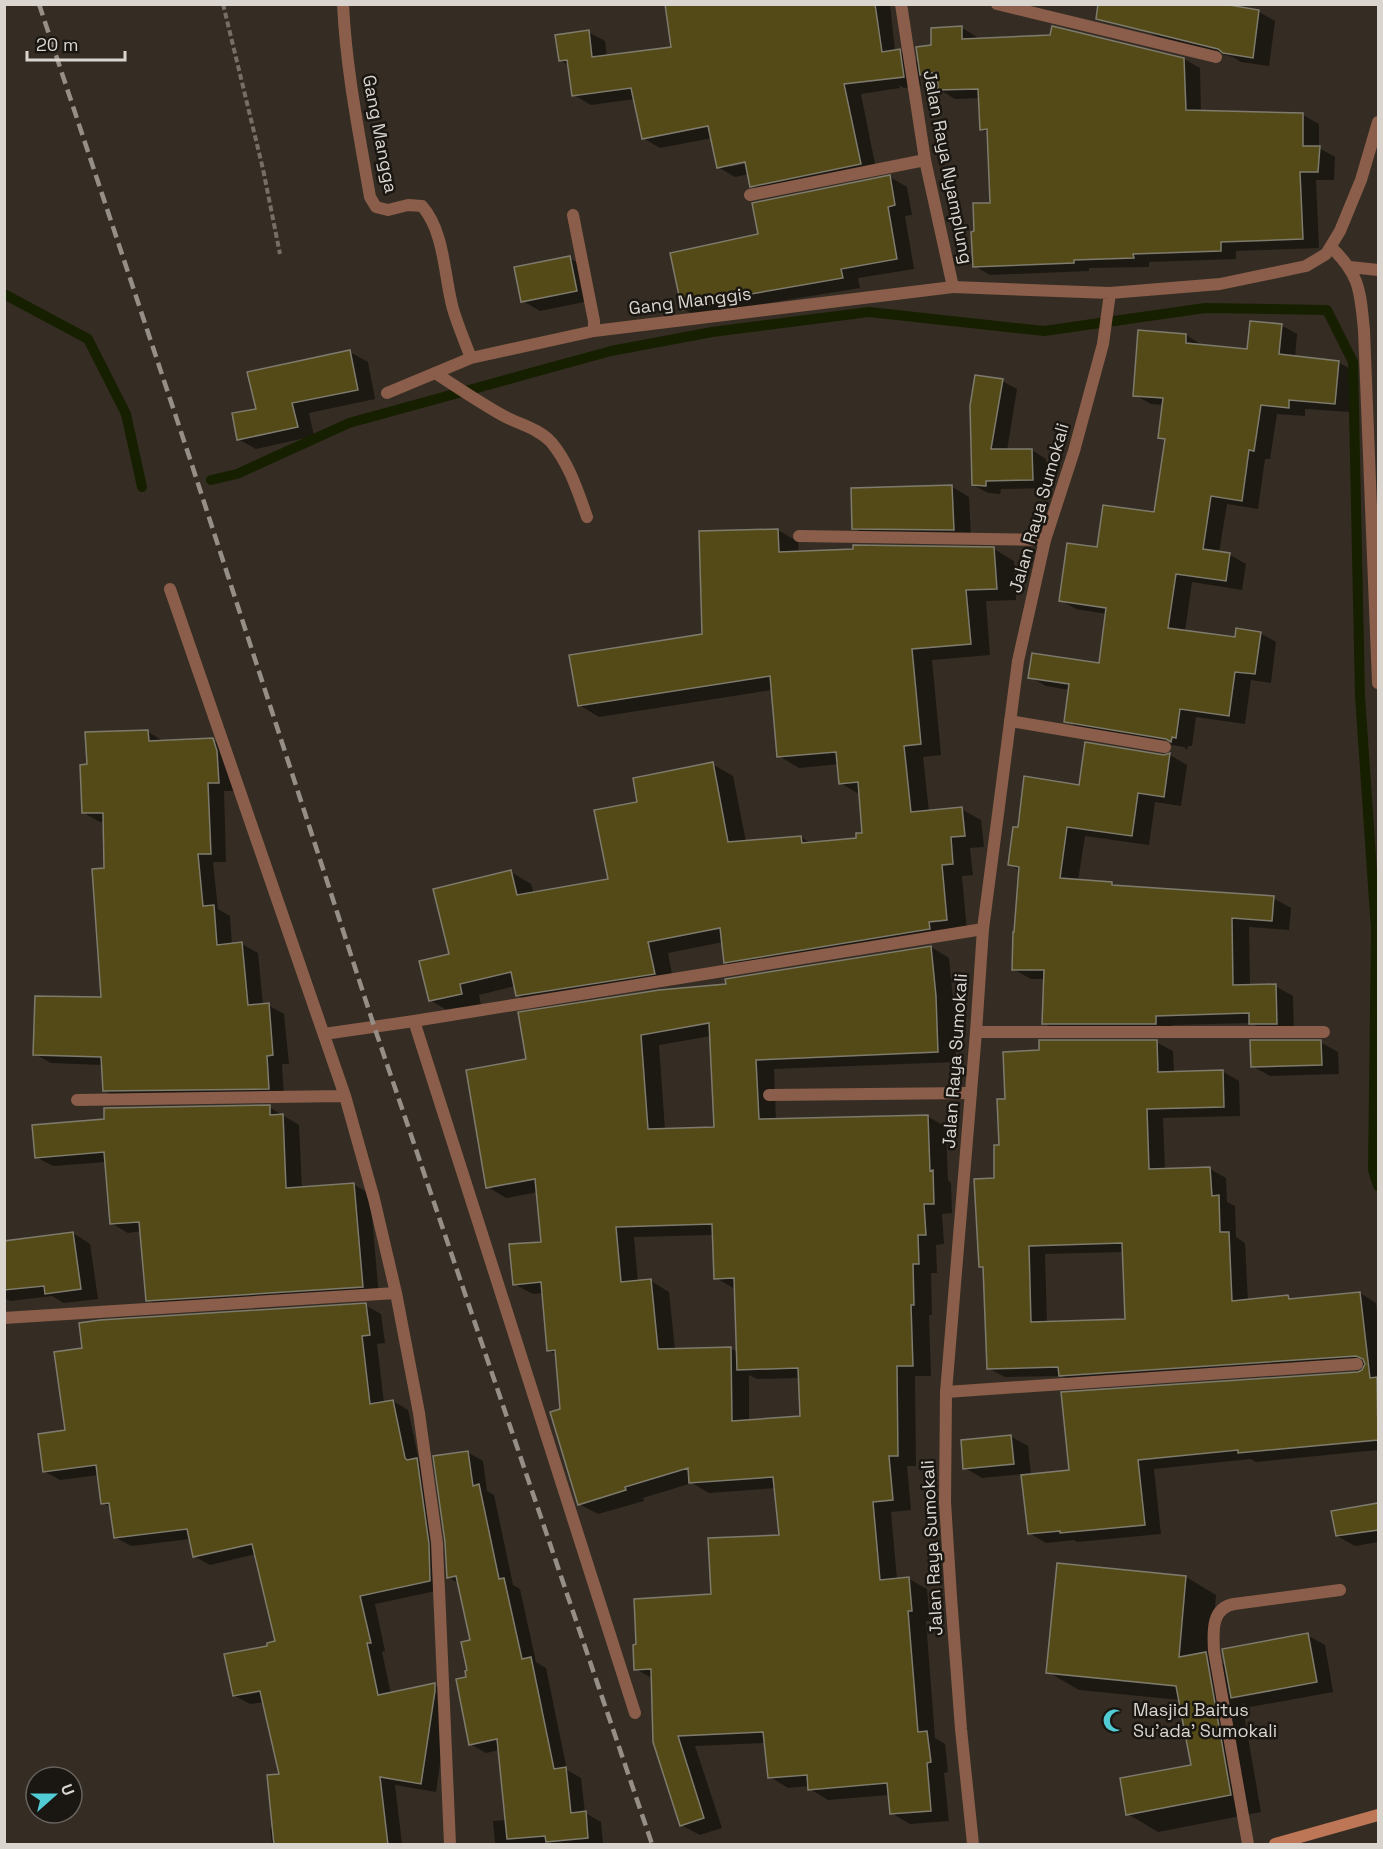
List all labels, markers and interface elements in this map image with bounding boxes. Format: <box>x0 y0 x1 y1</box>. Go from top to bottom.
scale bar <box>27 24 124 62</box>
text: 20 m <box>36 33 79 56</box>
street label: Jalan Raya Nyamplung <box>918 68 979 266</box>
street label: Gang Mangga <box>358 73 403 195</box>
street label: Gang Manggis <box>627 282 753 319</box>
street label: Jalan Raya Sumokali <box>1003 420 1074 596</box>
street label: Jalan Raya Sumokali <box>937 972 972 1149</box>
street label: Jalan Raya Sumokali <box>915 1460 948 1636</box>
place label: Masjid Baitus Su'ada' Sumokali <box>1133 1698 1277 1742</box>
mosque icon: Masjid Baitus Su'ada' Sumokali <box>1102 1707 1128 1733</box>
north arrow <box>24 1765 84 1825</box>
text: U <box>56 1781 79 1799</box>

